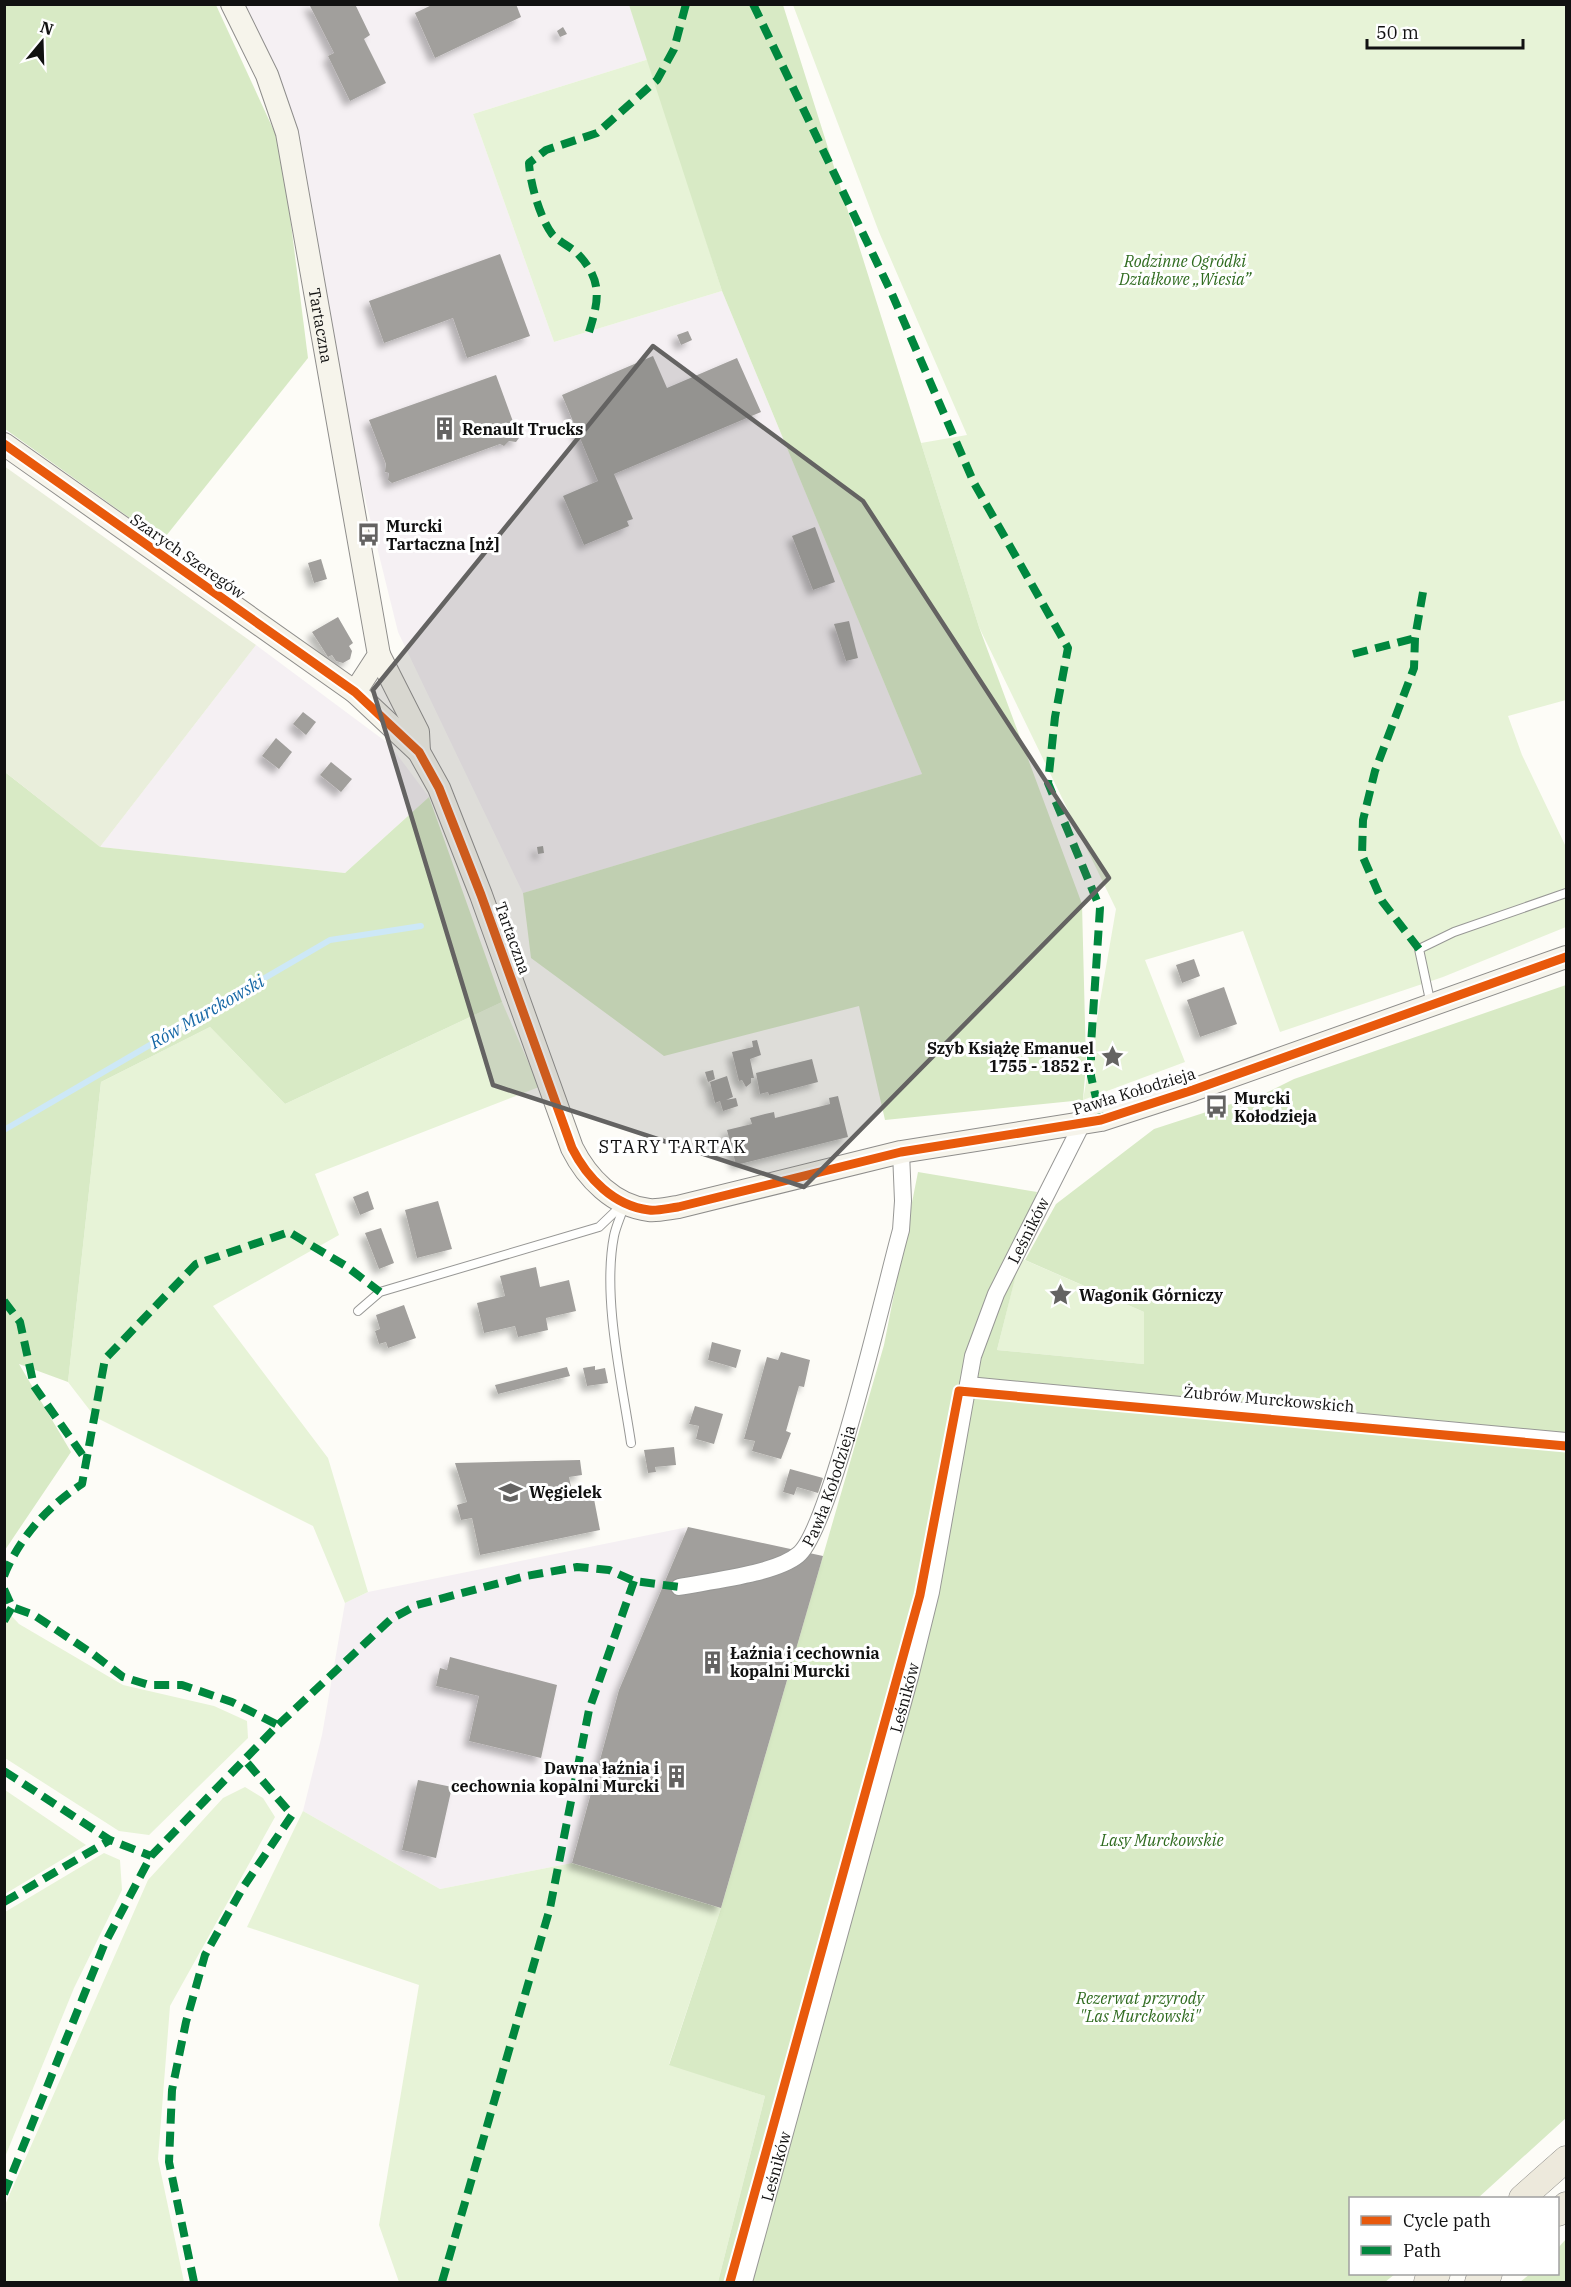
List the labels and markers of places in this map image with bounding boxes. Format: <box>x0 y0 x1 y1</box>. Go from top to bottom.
building icon: Renault Trucks <box>431 416 457 442</box>
place label: Renault Trucks <box>462 419 583 439</box>
place label: Murcki Tartaczna [nż] <box>386 516 500 554</box>
bus stop icon: Murcki Tartaczna [nż] <box>355 522 381 548</box>
place label: Szyb Książę Emanuel 1755 - 1852 r. <box>927 1038 1094 1076</box>
place icon: Szyb Książę Emanuel 1755 - 1852 r. <box>1099 1044 1125 1070</box>
place label: Murcki Kołodzieja <box>1234 1088 1317 1126</box>
bus stop icon: Murcki Kołodzieja <box>1203 1094 1229 1120</box>
place icon: Wagonik Górniczy <box>1048 1282 1074 1308</box>
place label: Wagonik Górniczy <box>1079 1285 1224 1305</box>
school or university icon: Węgielek <box>498 1479 524 1505</box>
place label: Węgielek <box>529 1482 602 1502</box>
place label: Łaźnia i cechownia kopalni Murcki <box>730 1643 880 1681</box>
building icon: Łaźnia i cechownia kopalni Murcki <box>699 1649 725 1675</box>
place label: Dawna łaźnia i cechownia kopalni Murcki <box>451 1758 659 1796</box>
building icon: Dawna łaźnia i cechownia kopalni Murcki <box>664 1764 690 1790</box>

